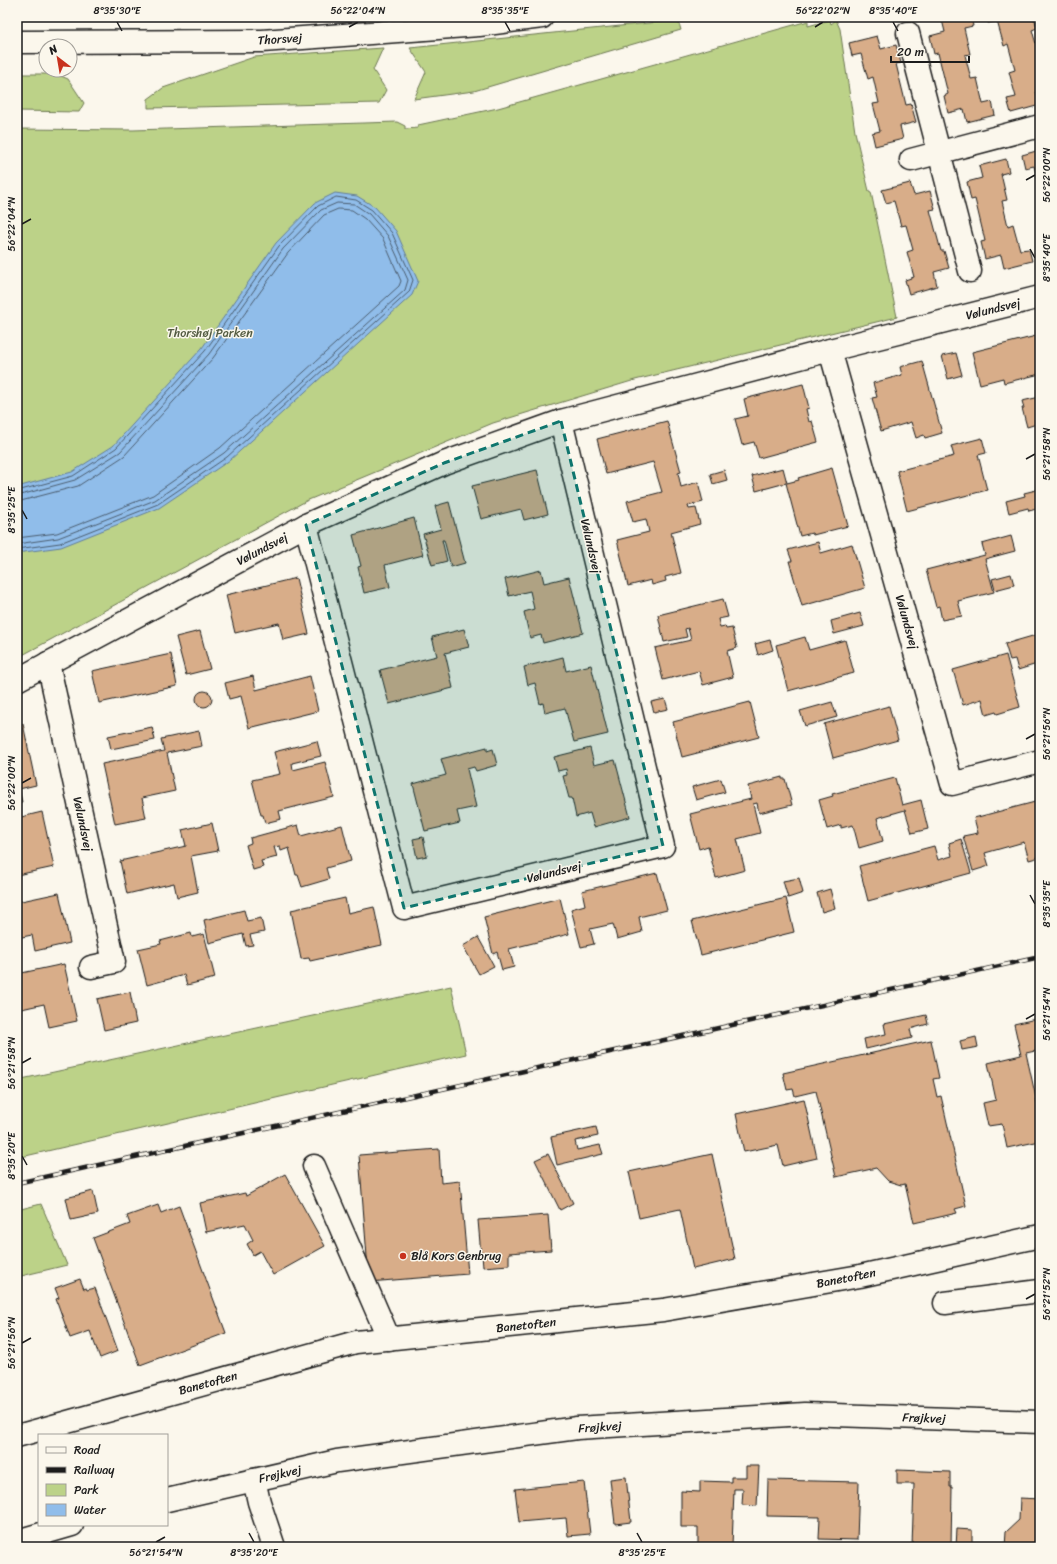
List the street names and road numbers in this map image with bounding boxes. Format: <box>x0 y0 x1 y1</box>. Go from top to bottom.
street label: Thorsvej <box>257 26 303 52</box>
street label: Vølundsvej <box>963 291 1023 326</box>
street label: Vølundsvej <box>574 516 608 576</box>
street label: Vølundsvej <box>232 526 292 572</box>
street label: Vølundsvej <box>889 592 925 652</box>
street label: Vølundsvej <box>66 795 100 854</box>
street label: Vølundsvej <box>524 854 584 889</box>
street label: Banetoften <box>814 1261 878 1295</box>
street label: Banetoften <box>495 1311 558 1339</box>
street label: Banetoften <box>176 1364 240 1401</box>
street label: Frøjkvej <box>902 1406 946 1430</box>
street label: Frøjkvej <box>578 1415 623 1439</box>
street label: Frøjkvej <box>256 1458 304 1490</box>

